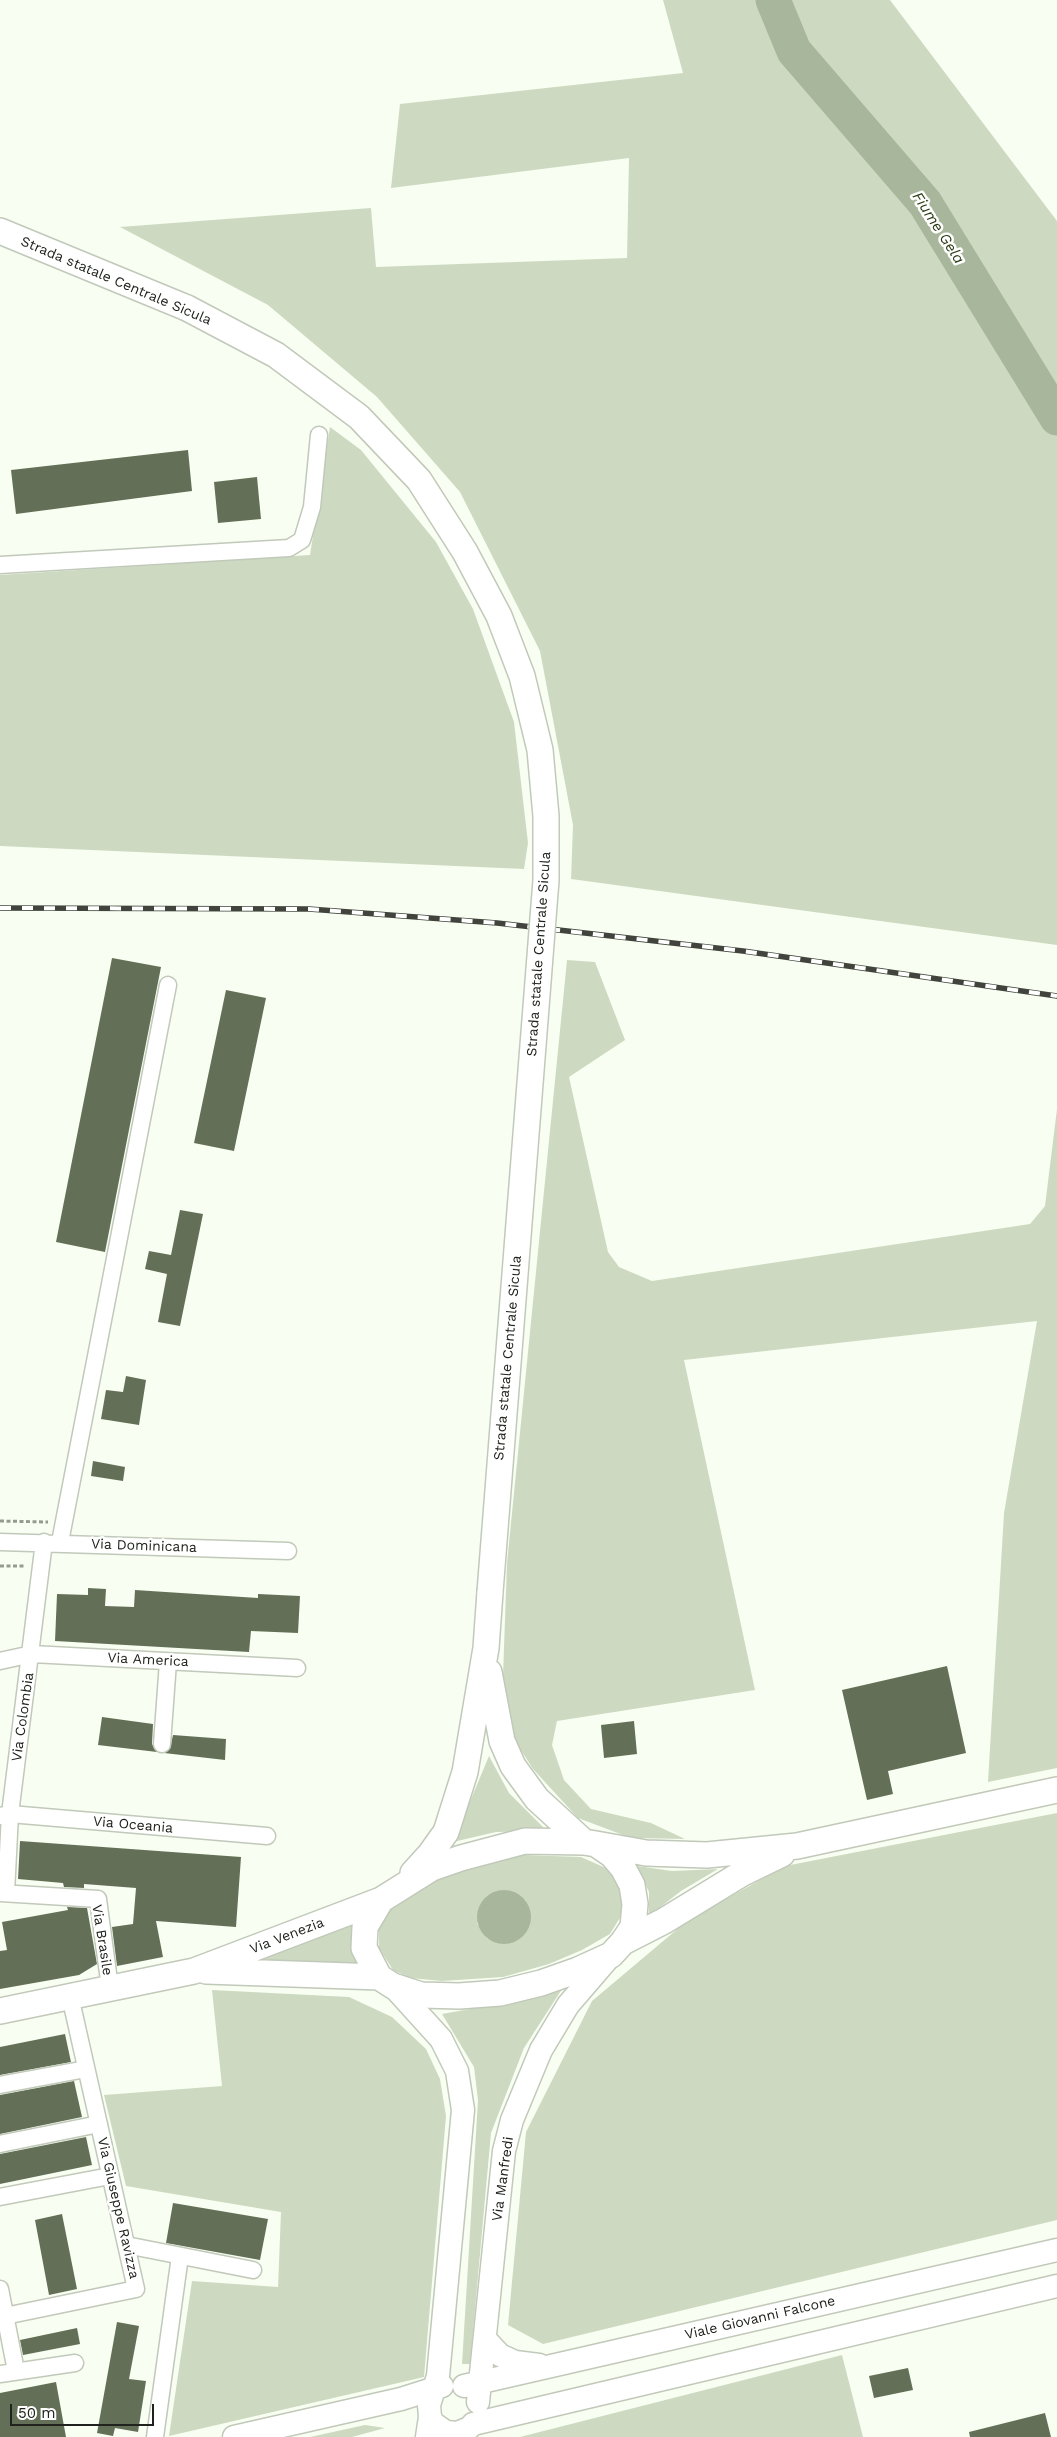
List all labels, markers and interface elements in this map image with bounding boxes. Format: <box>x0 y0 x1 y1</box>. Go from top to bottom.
water label: Fiume Gela <box>908 189 968 267</box>
street label: Strada statale Centrale Sicula <box>18 233 214 329</box>
street label: Strada statale Centrale Sicula <box>523 851 555 1057</box>
street label: Strada statale Centrale Sicula <box>491 1255 525 1461</box>
street label: Via Dominicana <box>91 1536 197 1556</box>
street label: Via America <box>107 1649 189 1671</box>
street label: Via Colombia <box>8 1671 38 1763</box>
street label: Via Oceania <box>92 1813 174 1837</box>
street label: Via Brasile <box>88 1903 116 1977</box>
street label: Via Venezia <box>248 1914 326 1958</box>
street label: Via Giuseppe Ravizza <box>94 2136 142 2280</box>
street label: Via Manfredi <box>489 2136 517 2222</box>
street label: Viale Giovanni Falcone <box>683 2292 837 2344</box>
scale bar <box>12 2394 156 2426</box>
text: 50 m <box>18 2404 55 2422</box>

